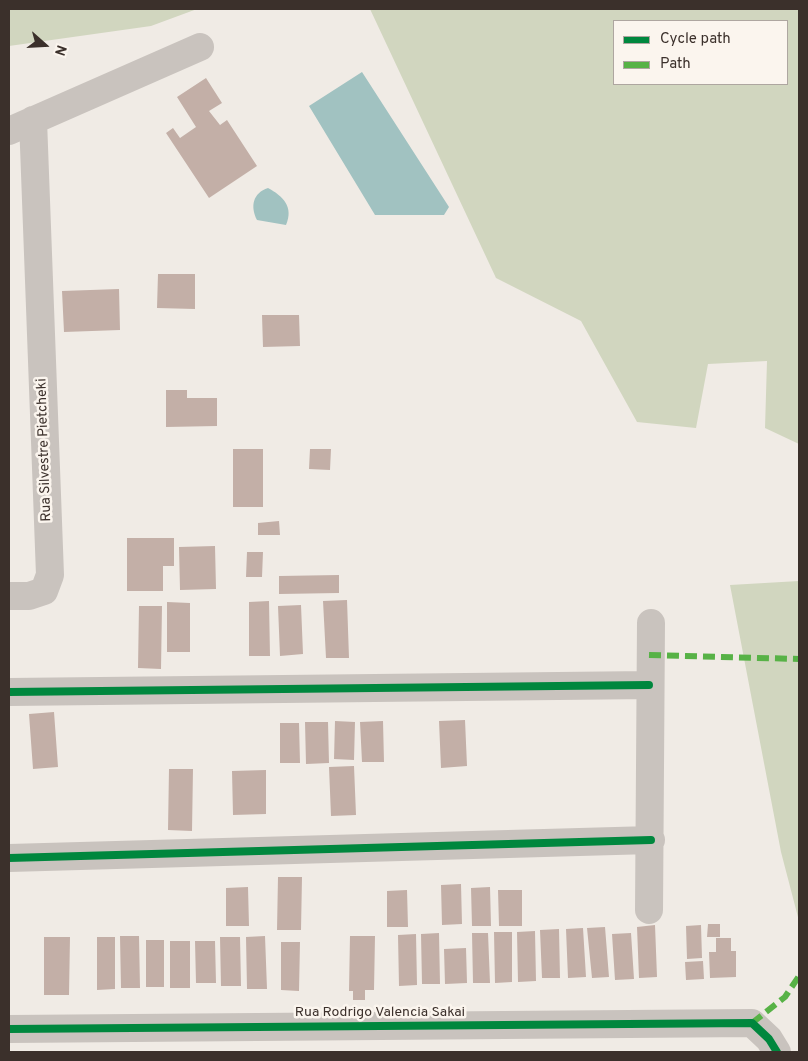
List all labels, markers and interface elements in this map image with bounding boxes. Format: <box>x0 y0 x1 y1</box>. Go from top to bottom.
north arrow <box>20 20 70 70</box>
legend <box>613 20 788 85</box>
text: Cycle path <box>660 30 731 49</box>
text: N <box>50 43 69 58</box>
text: Path <box>660 55 691 74</box>
street label: Rua Silvestre Pietcheki <box>34 378 56 522</box>
street label: Rua Rodrigo Valencia Sakai <box>295 1005 465 1021</box>

